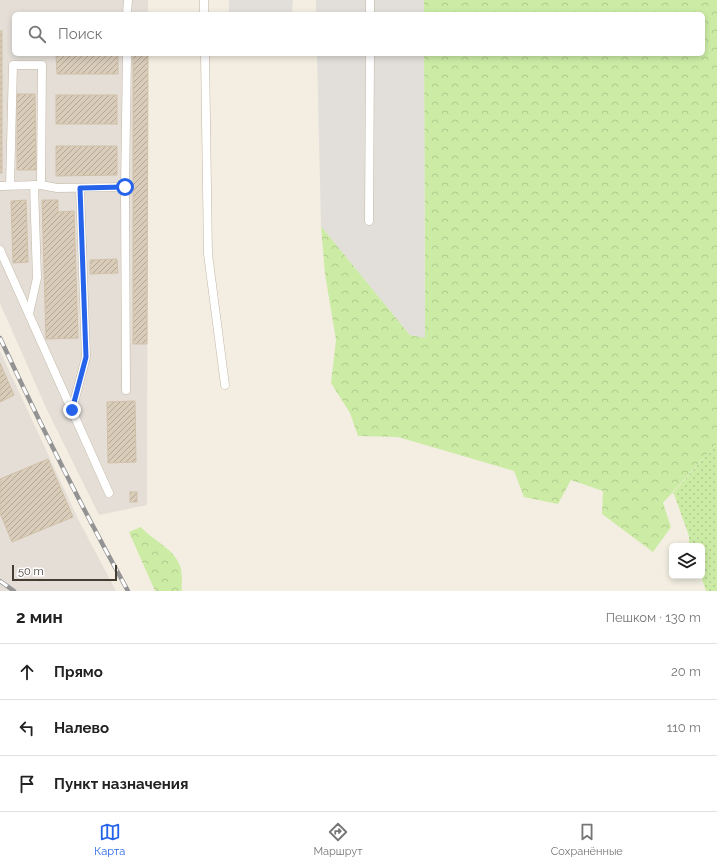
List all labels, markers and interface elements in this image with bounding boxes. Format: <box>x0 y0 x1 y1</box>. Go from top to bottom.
search box <box>12 12 705 56</box>
icon: search <box>26 23 48 45</box>
text: Поиск <box>58 25 103 43</box>
route start <box>116 178 134 196</box>
route end <box>63 401 81 419</box>
map controls <box>669 543 705 579</box>
button: layers <box>669 543 705 579</box>
scale bar <box>12 563 117 582</box>
text: 50 m <box>18 565 44 578</box>
text: 2 мин <box>16 607 63 627</box>
text: Пешком · 130 m <box>606 610 701 625</box>
icon: ahead <box>16 661 38 683</box>
text: Прямо <box>54 663 103 681</box>
text: 20 m <box>671 664 701 679</box>
icon: left <box>16 717 38 739</box>
text: Налево <box>54 719 109 737</box>
text: 110 m <box>667 720 701 735</box>
icon: arrive <box>16 773 38 795</box>
text: Пункт назначения <box>54 775 188 793</box>
tab: Карта <box>94 821 125 858</box>
tab: Маршрут <box>313 821 362 858</box>
tab: Сохранённые <box>551 821 623 858</box>

